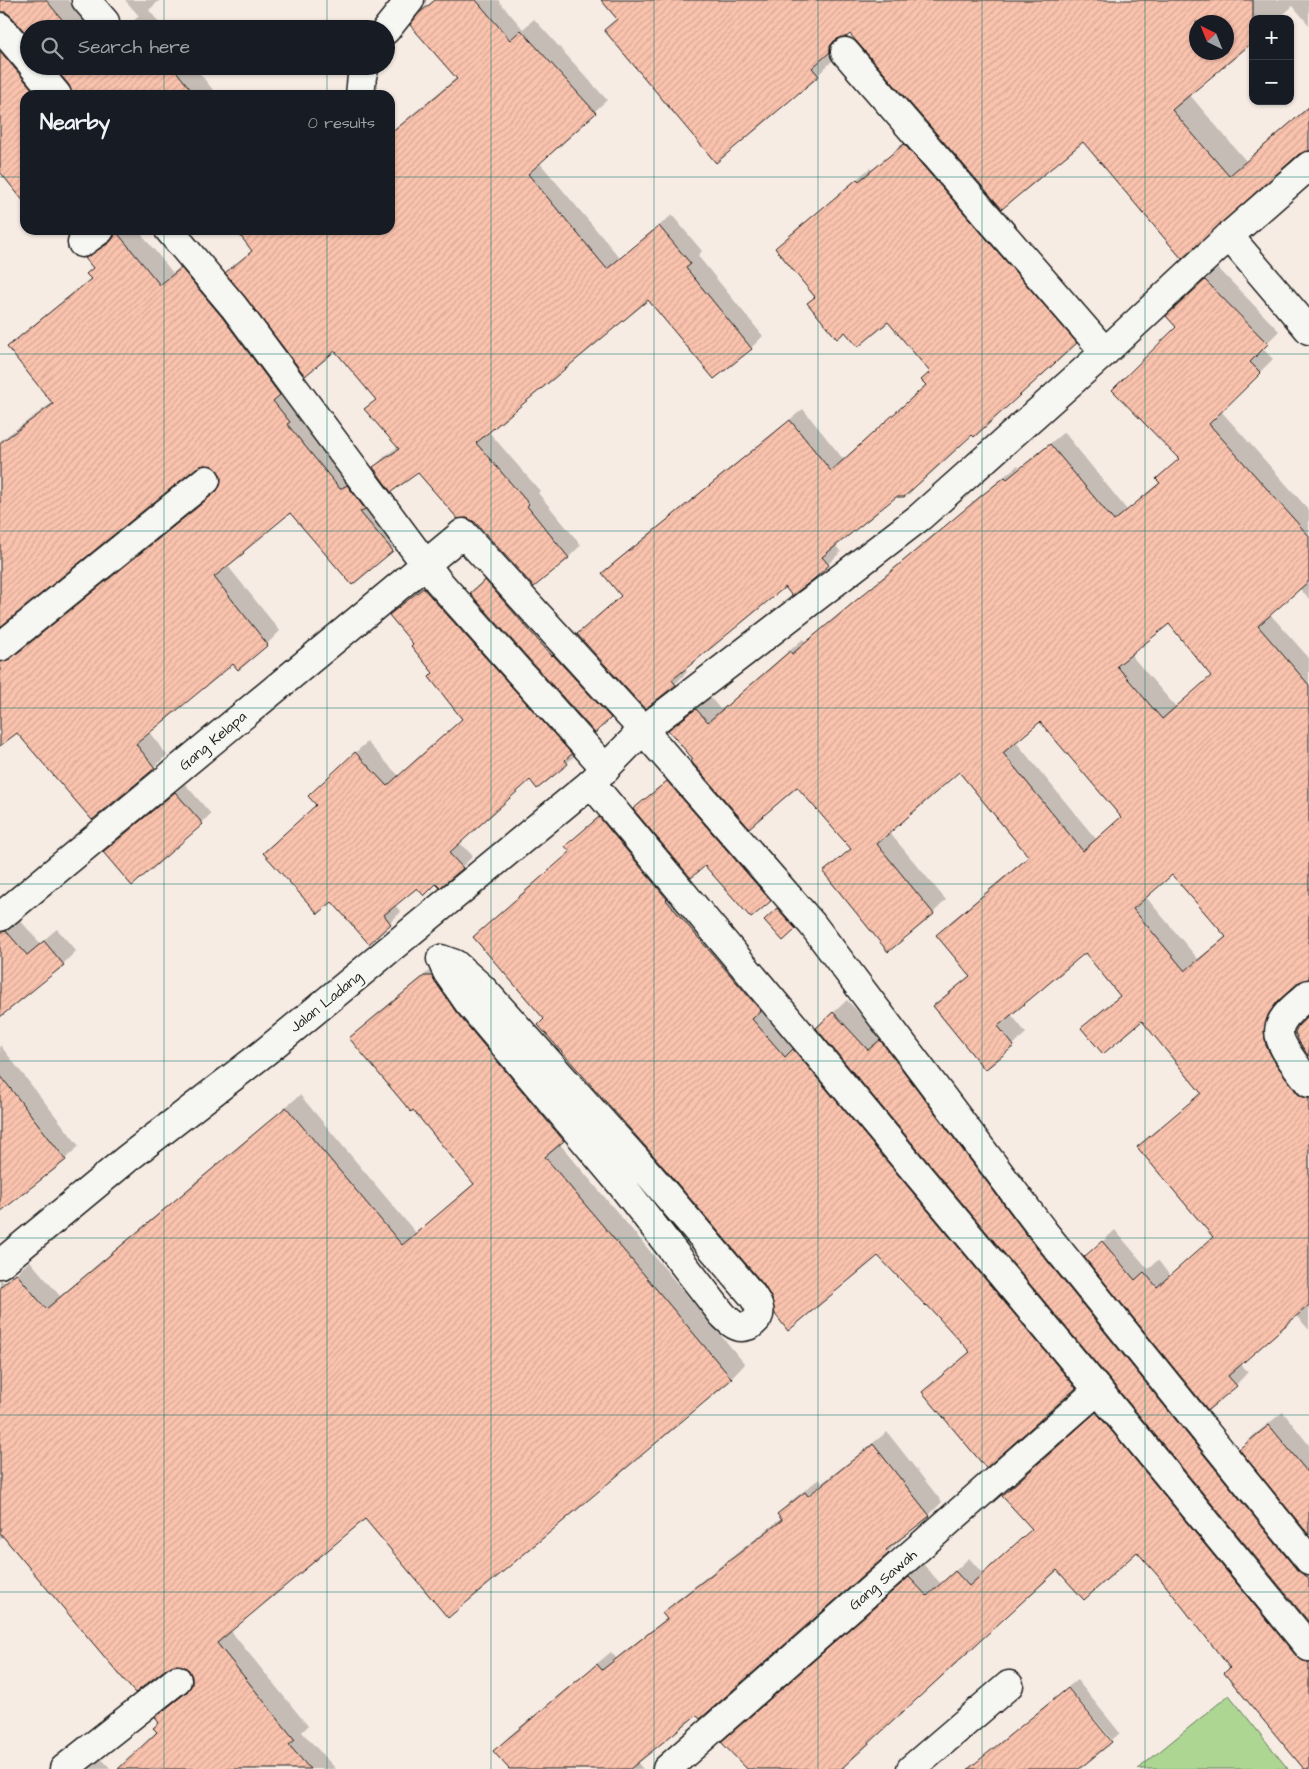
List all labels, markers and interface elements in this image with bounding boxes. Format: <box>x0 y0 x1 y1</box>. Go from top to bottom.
north arrow <box>1189 15 1234 60</box>
map controls <box>1249 15 1294 105</box>
button: + <box>1249 15 1294 60</box>
search box <box>20 20 395 75</box>
icon: search <box>38 34 66 62</box>
text: Search here <box>78 34 190 61</box>
button: − <box>1249 60 1294 105</box>
text: Nearby <box>40 108 110 137</box>
text: 0 results <box>308 112 375 134</box>
street label: Gang Kelapa <box>175 706 252 776</box>
street label: Jalan Ladang <box>285 966 367 1039</box>
street label: Gang Sawah <box>845 1544 923 1616</box>

